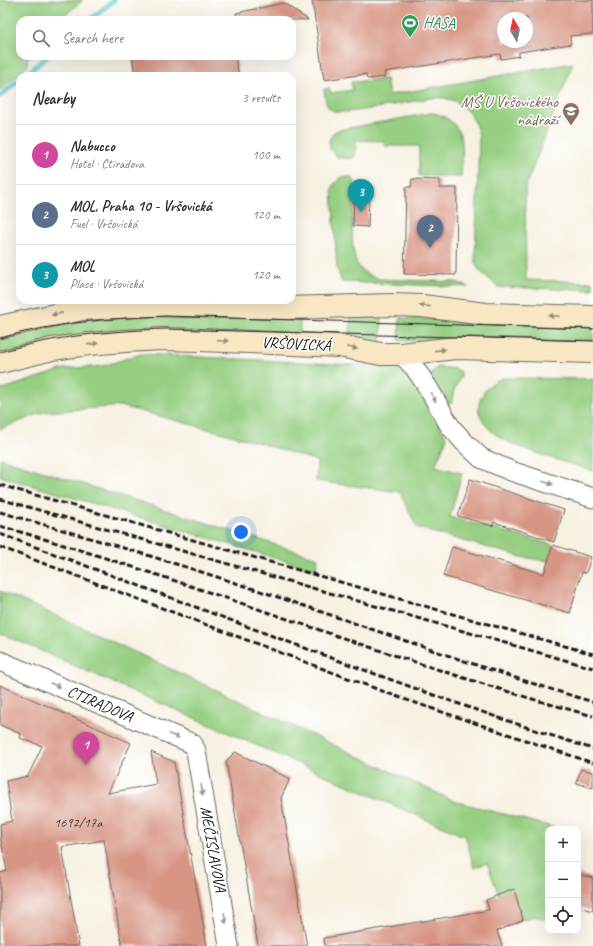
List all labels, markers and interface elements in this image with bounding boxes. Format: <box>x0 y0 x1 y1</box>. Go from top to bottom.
north arrow <box>497 12 533 48</box>
sports icon: HASA <box>400 13 420 38</box>
place label: HASA <box>423 13 456 33</box>
search box <box>16 16 296 60</box>
icon: search <box>30 27 52 49</box>
text: Search here <box>62 29 123 48</box>
text: Nearby <box>32 88 75 109</box>
text: 3 results <box>242 90 280 106</box>
place label: MŠ U Vršovického nádraží <box>461 92 561 130</box>
school or university icon: MŠ U Vršovického nádraží <box>561 101 581 126</box>
text: Nabucco <box>70 137 115 156</box>
text: 1 <box>42 147 48 163</box>
text: 100 m <box>252 147 280 163</box>
text: Hotel · Ctiradova <box>70 156 144 172</box>
pin: 3 <box>348 179 374 212</box>
text: MOL, Praha 10 - Vršovická <box>70 197 211 216</box>
text: 2 <box>42 207 48 223</box>
text: 120 m <box>252 207 280 223</box>
pin: 2 <box>417 215 443 248</box>
text: Fuel · Vršovická <box>70 216 137 232</box>
text: MOL <box>70 257 95 276</box>
text: 3 <box>42 267 48 283</box>
text: 120 m <box>252 267 280 283</box>
text: Place · Vršovická <box>70 276 143 292</box>
one-way arrow <box>419 303 431 310</box>
one-way arrow <box>51 311 63 317</box>
one-way arrow <box>547 313 560 319</box>
street label: VRŠOVICKÁ <box>261 332 333 356</box>
one-way arrow <box>217 337 229 344</box>
one-way arrow <box>87 340 99 347</box>
one-way arrow <box>346 346 359 352</box>
one-way arrow <box>434 347 446 353</box>
one-way arrow <box>429 391 436 403</box>
one-way arrow <box>542 480 554 486</box>
your location <box>231 522 251 542</box>
street label: CTIRADOVA <box>64 681 137 727</box>
one-way arrow <box>49 682 61 688</box>
pin: 1 <box>73 732 99 765</box>
one-way arrow <box>168 733 180 739</box>
one-way arrow <box>200 784 206 796</box>
street label: MEČISLAVOVA <box>196 805 231 894</box>
house number: 1692/17a <box>54 814 103 831</box>
map controls <box>545 826 581 934</box>
button: + <box>545 826 581 862</box>
button: − <box>545 862 581 898</box>
button: locate <box>545 898 581 934</box>
one-way arrow <box>222 912 228 924</box>

